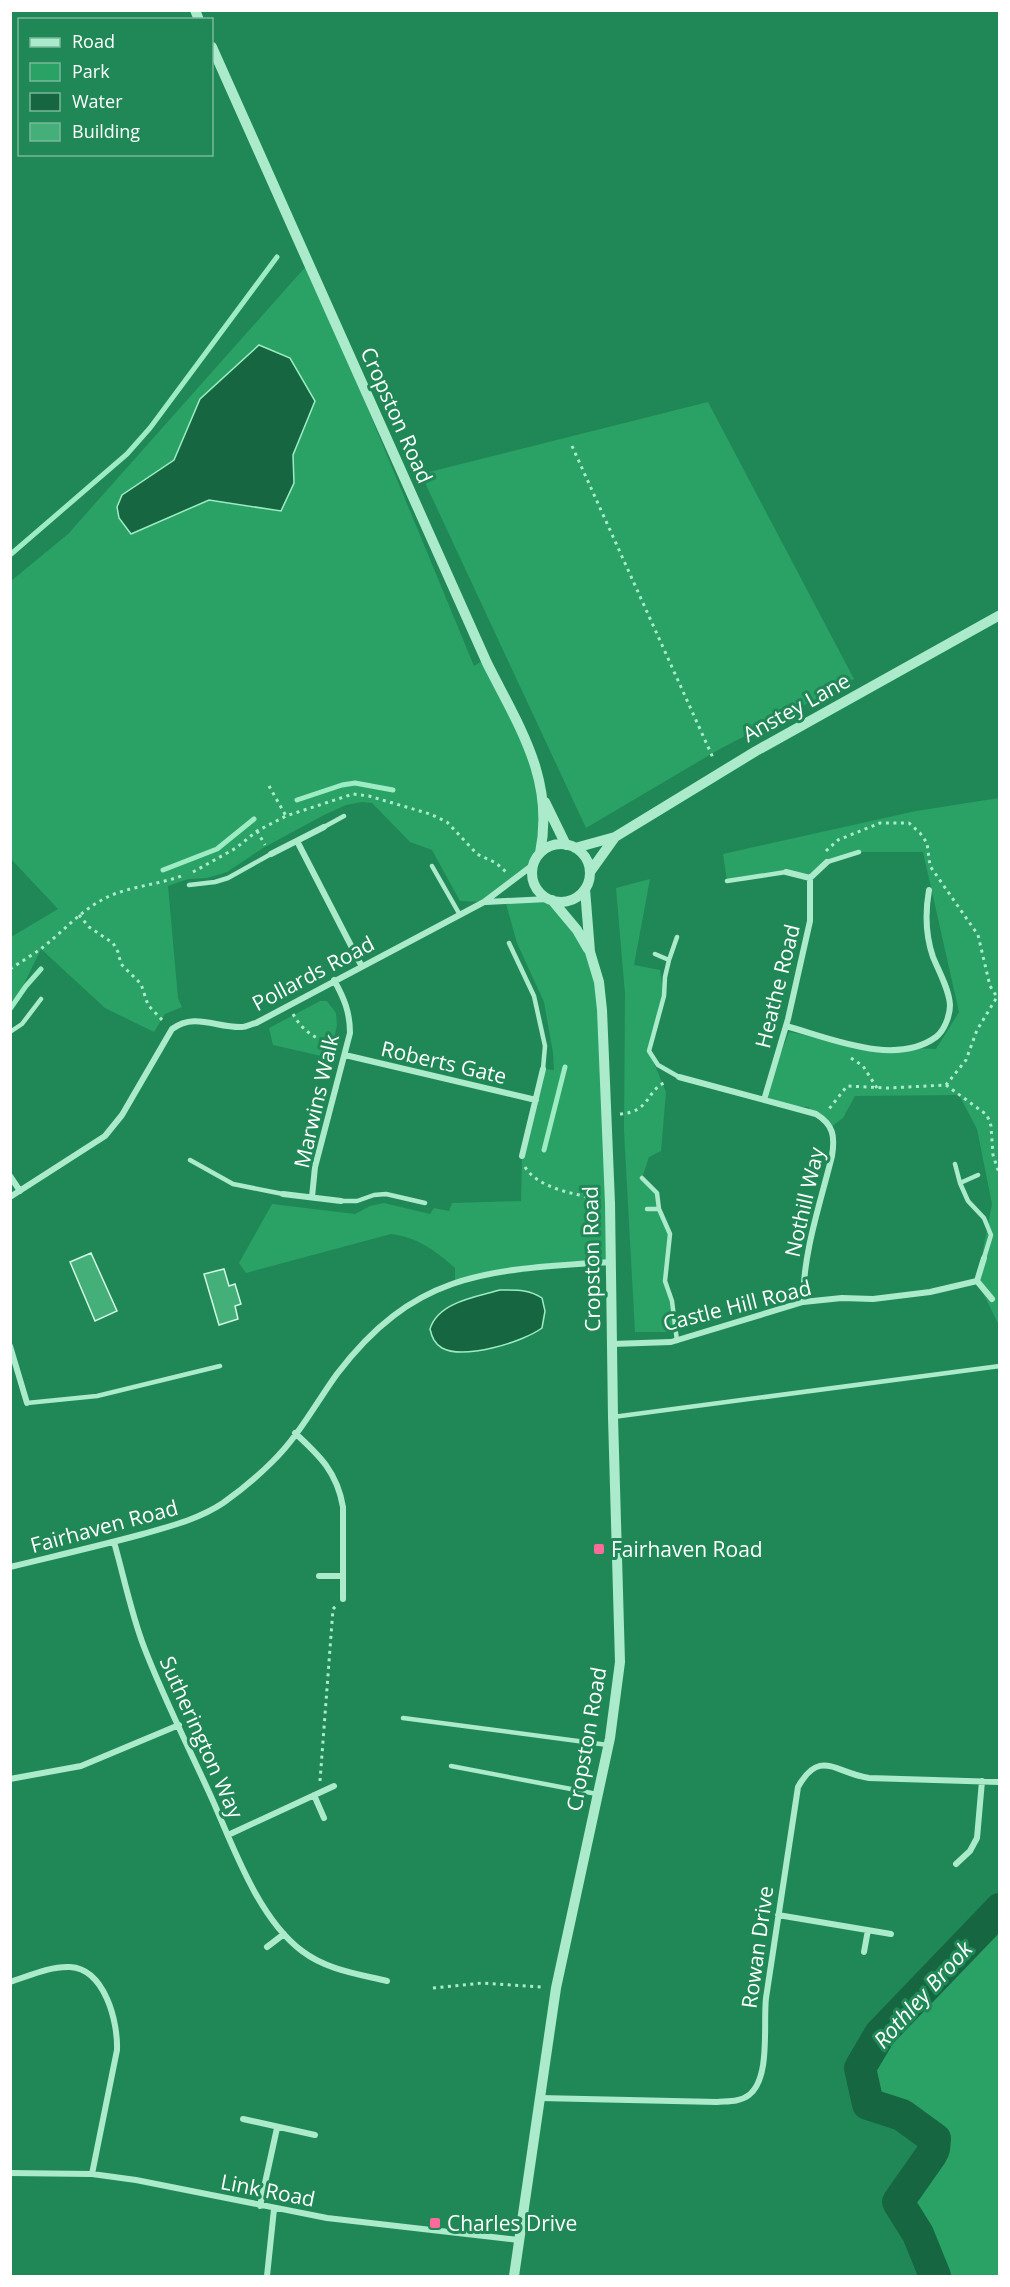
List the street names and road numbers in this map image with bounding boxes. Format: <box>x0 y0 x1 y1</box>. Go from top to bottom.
street label: Cropston Road <box>355 343 439 487</box>
street label: Anstey Lane <box>737 666 855 748</box>
street label: Heathe Road <box>748 921 806 1051</box>
street label: Pollards Road <box>247 929 379 1017</box>
street label: Marwins Walk <box>287 1031 345 1171</box>
street label: Roberts Gate <box>378 1034 510 1090</box>
street label: Nothill Way <box>778 1144 830 1260</box>
street label: Cropston Road <box>576 1186 606 1332</box>
street label: Castle Hill Road <box>660 1273 814 1337</box>
street label: Fairhaven Road <box>27 1493 181 1559</box>
street label: Sutherington Way <box>154 1651 251 1823</box>
street label: Cropston Road <box>560 1665 612 1813</box>
street label: Rowan Drive <box>735 1884 779 2010</box>
street label: Link Road <box>218 2167 318 2213</box>

